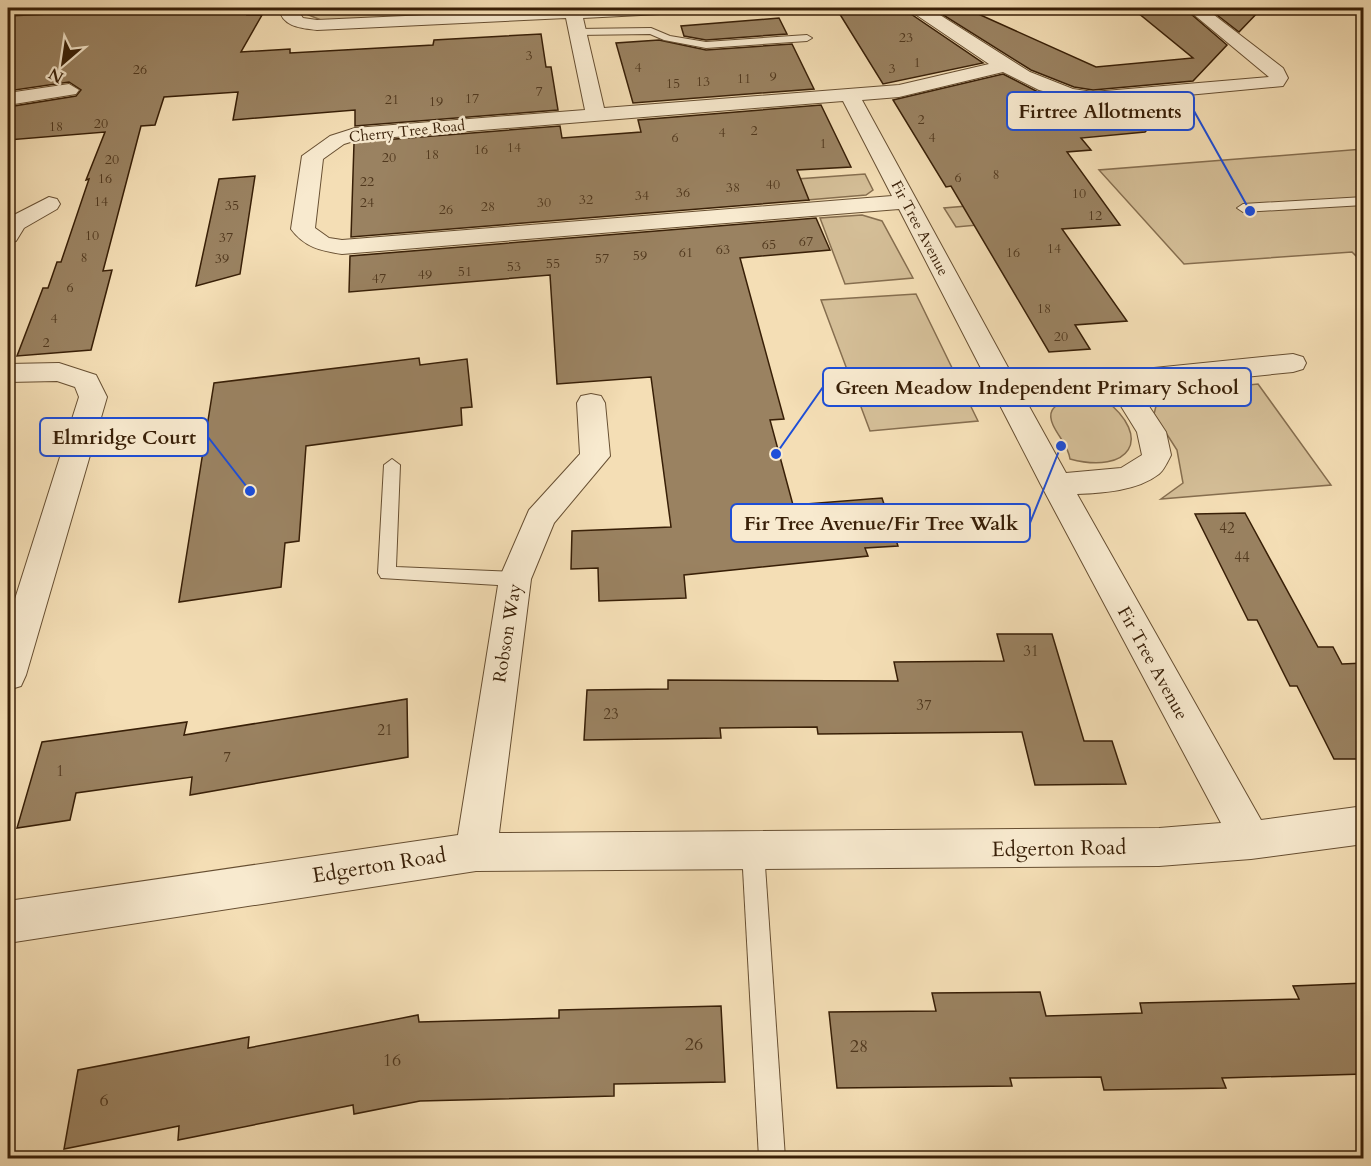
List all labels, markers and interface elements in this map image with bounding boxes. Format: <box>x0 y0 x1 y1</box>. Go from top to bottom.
house number: 23 <box>899 28 913 47</box>
north arrow <box>33 33 93 93</box>
house number: 3 <box>525 46 533 65</box>
house number: 1 <box>913 53 921 72</box>
house number: 4 <box>634 58 642 77</box>
house number: 3 <box>888 59 896 78</box>
house number: 26 <box>133 60 147 79</box>
text: N <box>45 62 68 88</box>
house number: 9 <box>769 67 777 86</box>
house number: 11 <box>737 69 751 88</box>
house number: 13 <box>696 72 710 91</box>
house number: 15 <box>666 74 680 93</box>
house number: 7 <box>535 82 543 101</box>
house number: 17 <box>465 89 479 108</box>
house number: 21 <box>385 90 399 109</box>
house number: 19 <box>429 92 443 111</box>
callout: Firtree Allotments <box>1007 92 1194 130</box>
text: Firtree Allotments <box>1018 98 1182 125</box>
house number: 2 <box>917 110 925 129</box>
house number: 20 <box>94 114 108 133</box>
street label: Cherry Tree Road <box>348 115 466 147</box>
house number: 18 <box>49 117 63 136</box>
house number: 2 <box>750 121 758 140</box>
house number: 4 <box>718 123 726 142</box>
house number: 6 <box>671 128 679 147</box>
house number: 4 <box>928 128 936 147</box>
house number: 1 <box>819 134 827 153</box>
house number: 14 <box>507 138 521 157</box>
house number: 16 <box>474 140 488 159</box>
house number: 18 <box>425 145 439 164</box>
house number: 20 <box>382 148 396 167</box>
house number: 20 <box>105 150 119 169</box>
house number: 8 <box>992 165 1000 184</box>
house number: 6 <box>954 168 962 187</box>
house number: 16 <box>98 169 112 188</box>
house number: 22 <box>360 172 374 191</box>
house number: 40 <box>766 175 780 194</box>
street label: Fir Tree Avenue <box>887 177 954 279</box>
house number: 38 <box>726 178 740 197</box>
house number: 36 <box>676 183 690 202</box>
house number: 10 <box>1072 184 1086 203</box>
house number: 34 <box>635 186 649 205</box>
house number: 32 <box>579 190 593 209</box>
house number: 14 <box>94 192 108 211</box>
house number: 24 <box>360 193 374 212</box>
house number: 30 <box>537 193 551 212</box>
house number: 35 <box>225 196 239 215</box>
house number: 28 <box>481 197 495 216</box>
house number: 26 <box>439 200 453 219</box>
house number: 12 <box>1088 206 1102 225</box>
house number: 10 <box>85 226 99 245</box>
house number: 37 <box>219 228 233 247</box>
house number: 67 <box>799 232 813 251</box>
house number: 65 <box>762 235 776 254</box>
house number: 14 <box>1047 239 1061 258</box>
house number: 63 <box>716 240 730 259</box>
house number: 61 <box>679 243 693 262</box>
house number: 16 <box>1006 243 1020 262</box>
house number: 59 <box>633 246 647 265</box>
house number: 8 <box>80 248 88 267</box>
house number: 39 <box>215 249 229 268</box>
house number: 57 <box>595 249 609 268</box>
house number: 55 <box>546 254 560 273</box>
house number: 53 <box>507 257 521 276</box>
house number: 51 <box>458 262 472 281</box>
house number: 49 <box>418 265 432 284</box>
house number: 47 <box>372 269 386 288</box>
house number: 6 <box>66 278 74 297</box>
house number: 18 <box>1037 299 1051 318</box>
house number: 4 <box>50 309 58 328</box>
house number: 20 <box>1054 327 1068 346</box>
house number: 2 <box>42 333 50 352</box>
callout: Green Meadow Independent Primary School <box>823 368 1251 406</box>
text: Green Meadow Independent Primary School <box>835 374 1239 401</box>
callout: Elmridge Court <box>40 418 208 456</box>
text: Elmridge Court <box>52 424 196 451</box>
callout: Fir Tree Avenue/Fir Tree Walk <box>731 504 1030 542</box>
text: Fir Tree Avenue/Fir Tree Walk <box>744 510 1019 537</box>
house number: 42 <box>1219 518 1235 538</box>
house number: 44 <box>1234 547 1250 567</box>
street label: Robson Way <box>487 581 528 684</box>
street label: Fir Tree Avenue <box>1111 602 1194 724</box>
house number: 31 <box>1023 641 1039 661</box>
house number: 37 <box>916 695 932 715</box>
house number: 23 <box>603 704 619 724</box>
house number: 21 <box>377 720 393 740</box>
house number: 7 <box>223 747 231 767</box>
house number: 1 <box>56 761 64 781</box>
street label: Edgerton Road <box>991 833 1127 864</box>
street label: Edgerton Road <box>310 841 448 890</box>
house number: 26 <box>685 1032 703 1057</box>
house number: 28 <box>850 1034 868 1059</box>
house number: 16 <box>383 1048 401 1073</box>
house number: 6 <box>99 1088 109 1113</box>

